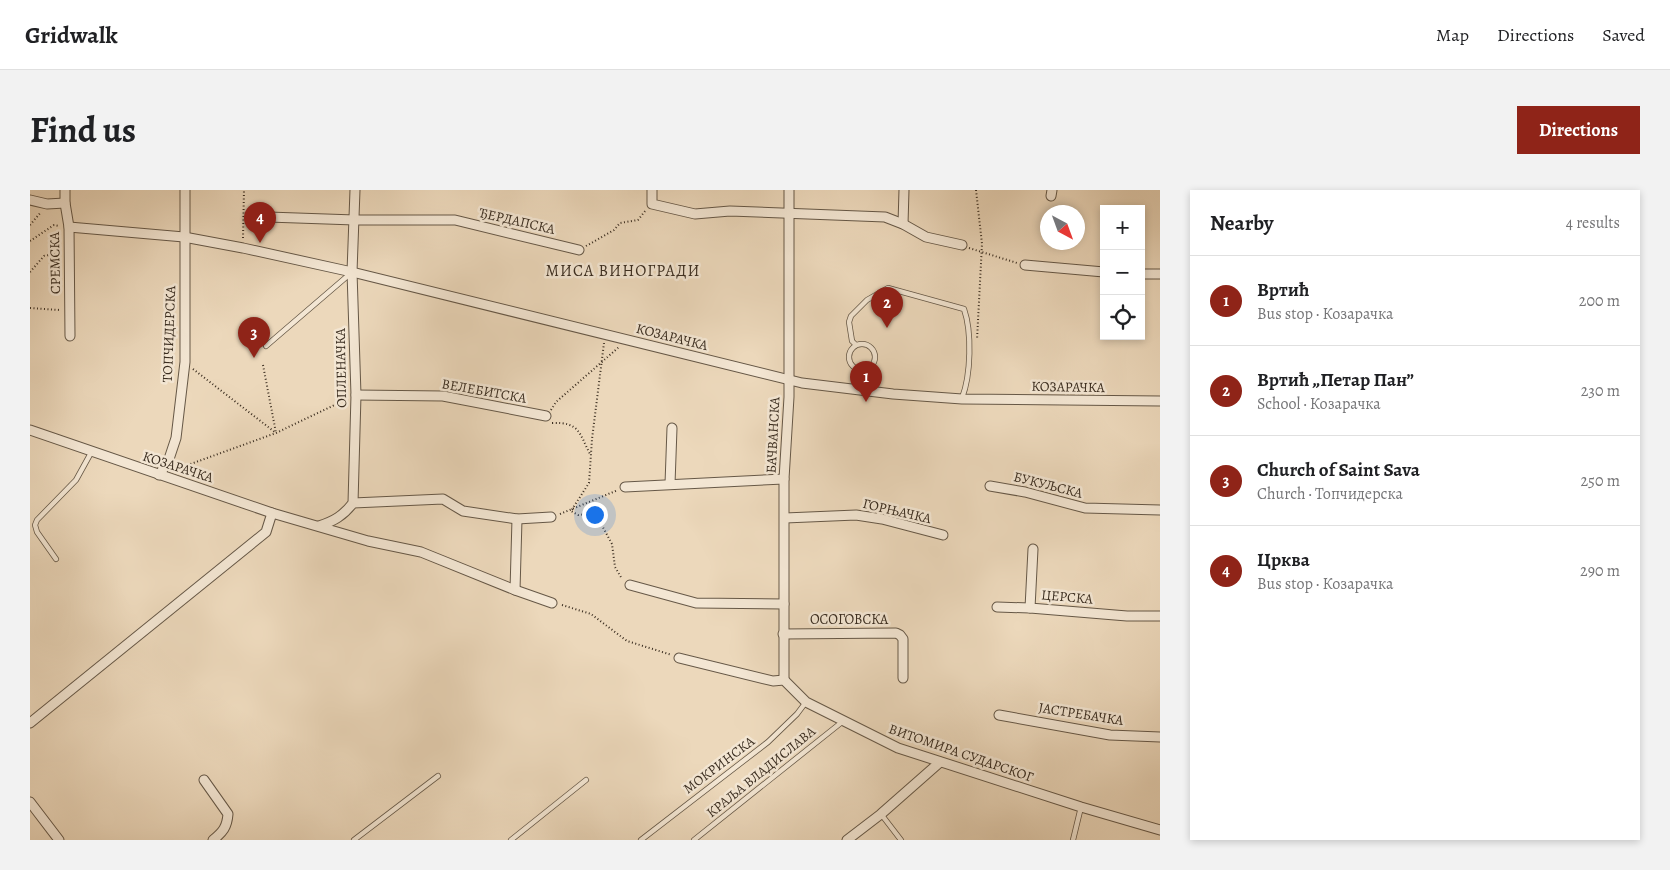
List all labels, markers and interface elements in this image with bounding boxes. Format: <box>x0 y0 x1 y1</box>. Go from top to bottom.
text: Gridwalk <box>25 19 118 51</box>
text: Map <box>1436 23 1469 47</box>
text: Directions <box>1497 23 1574 47</box>
text: Saved <box>1602 23 1645 47</box>
text: Find us <box>30 106 136 154</box>
button: Directions <box>1517 106 1640 154</box>
pin: 4 <box>244 202 276 243</box>
street label: ЂЕРДАПСКА <box>477 203 558 239</box>
north arrow <box>1040 205 1085 250</box>
map controls <box>1100 205 1145 340</box>
button: + <box>1100 205 1145 250</box>
text: Nearby <box>1210 209 1273 237</box>
text: 4 results <box>1566 212 1620 234</box>
street label: СРЕМСКА <box>45 231 65 294</box>
button: − <box>1100 250 1145 295</box>
district label: МИСА ВИНОГРАДИ <box>545 260 701 282</box>
text: Вртић <box>1257 277 1309 303</box>
street label: ТОПЧИДЕРСКА <box>158 285 180 383</box>
pin: 2 <box>871 287 903 328</box>
text: 1 <box>1223 290 1229 312</box>
text: 200 m <box>1579 290 1620 312</box>
button: locate <box>1100 295 1145 340</box>
text: Bus stop · Козарачка <box>1257 303 1393 325</box>
pin: 3 <box>238 317 270 358</box>
street label: КОЗАРАЧКА <box>634 319 711 355</box>
street label: ОПЛЕНАЧКА <box>331 327 351 408</box>
pin: 1 <box>850 361 882 402</box>
text: Вртић „Петар Пан” <box>1257 367 1414 393</box>
street label: ВЕЛЕБИТСКА <box>440 374 529 408</box>
street label: КОЗАРАЧКА <box>1031 377 1106 397</box>
text: 2 <box>1222 380 1230 402</box>
text: 230 m <box>1581 380 1620 402</box>
text: School · Козарачка <box>1257 393 1381 415</box>
street label: БАЧВАНСКА <box>762 395 785 474</box>
street label: КОЗАРАЧКА <box>140 447 217 488</box>
text: Church of Saint Sava <box>1257 457 1420 483</box>
street label: БУКУЉСКА <box>1012 467 1085 503</box>
text: 3 <box>1223 470 1229 492</box>
text: 250 m <box>1581 470 1620 492</box>
text: Church · Топчидерска <box>1257 483 1403 505</box>
street label: ГОРЊАЧКА <box>861 494 934 528</box>
your location <box>582 502 608 528</box>
text: Црква <box>1257 547 1310 573</box>
text: 4 <box>1222 560 1230 582</box>
text: 290 m <box>1580 560 1620 582</box>
text: Bus stop · Козарачка <box>1257 573 1393 595</box>
street label: ЦЕРСКА <box>1040 585 1094 609</box>
street label: ОСОГОВСКА <box>810 610 889 629</box>
street label: ЈАСТРЕБАЧКА <box>1037 698 1126 730</box>
street label: ВИТОМИРА СУДАРСКОГ <box>886 719 1036 787</box>
street label: КРАЉА ВЛАДИСЛАВА <box>702 722 820 822</box>
street label: МОКРИНСКА <box>679 731 759 798</box>

